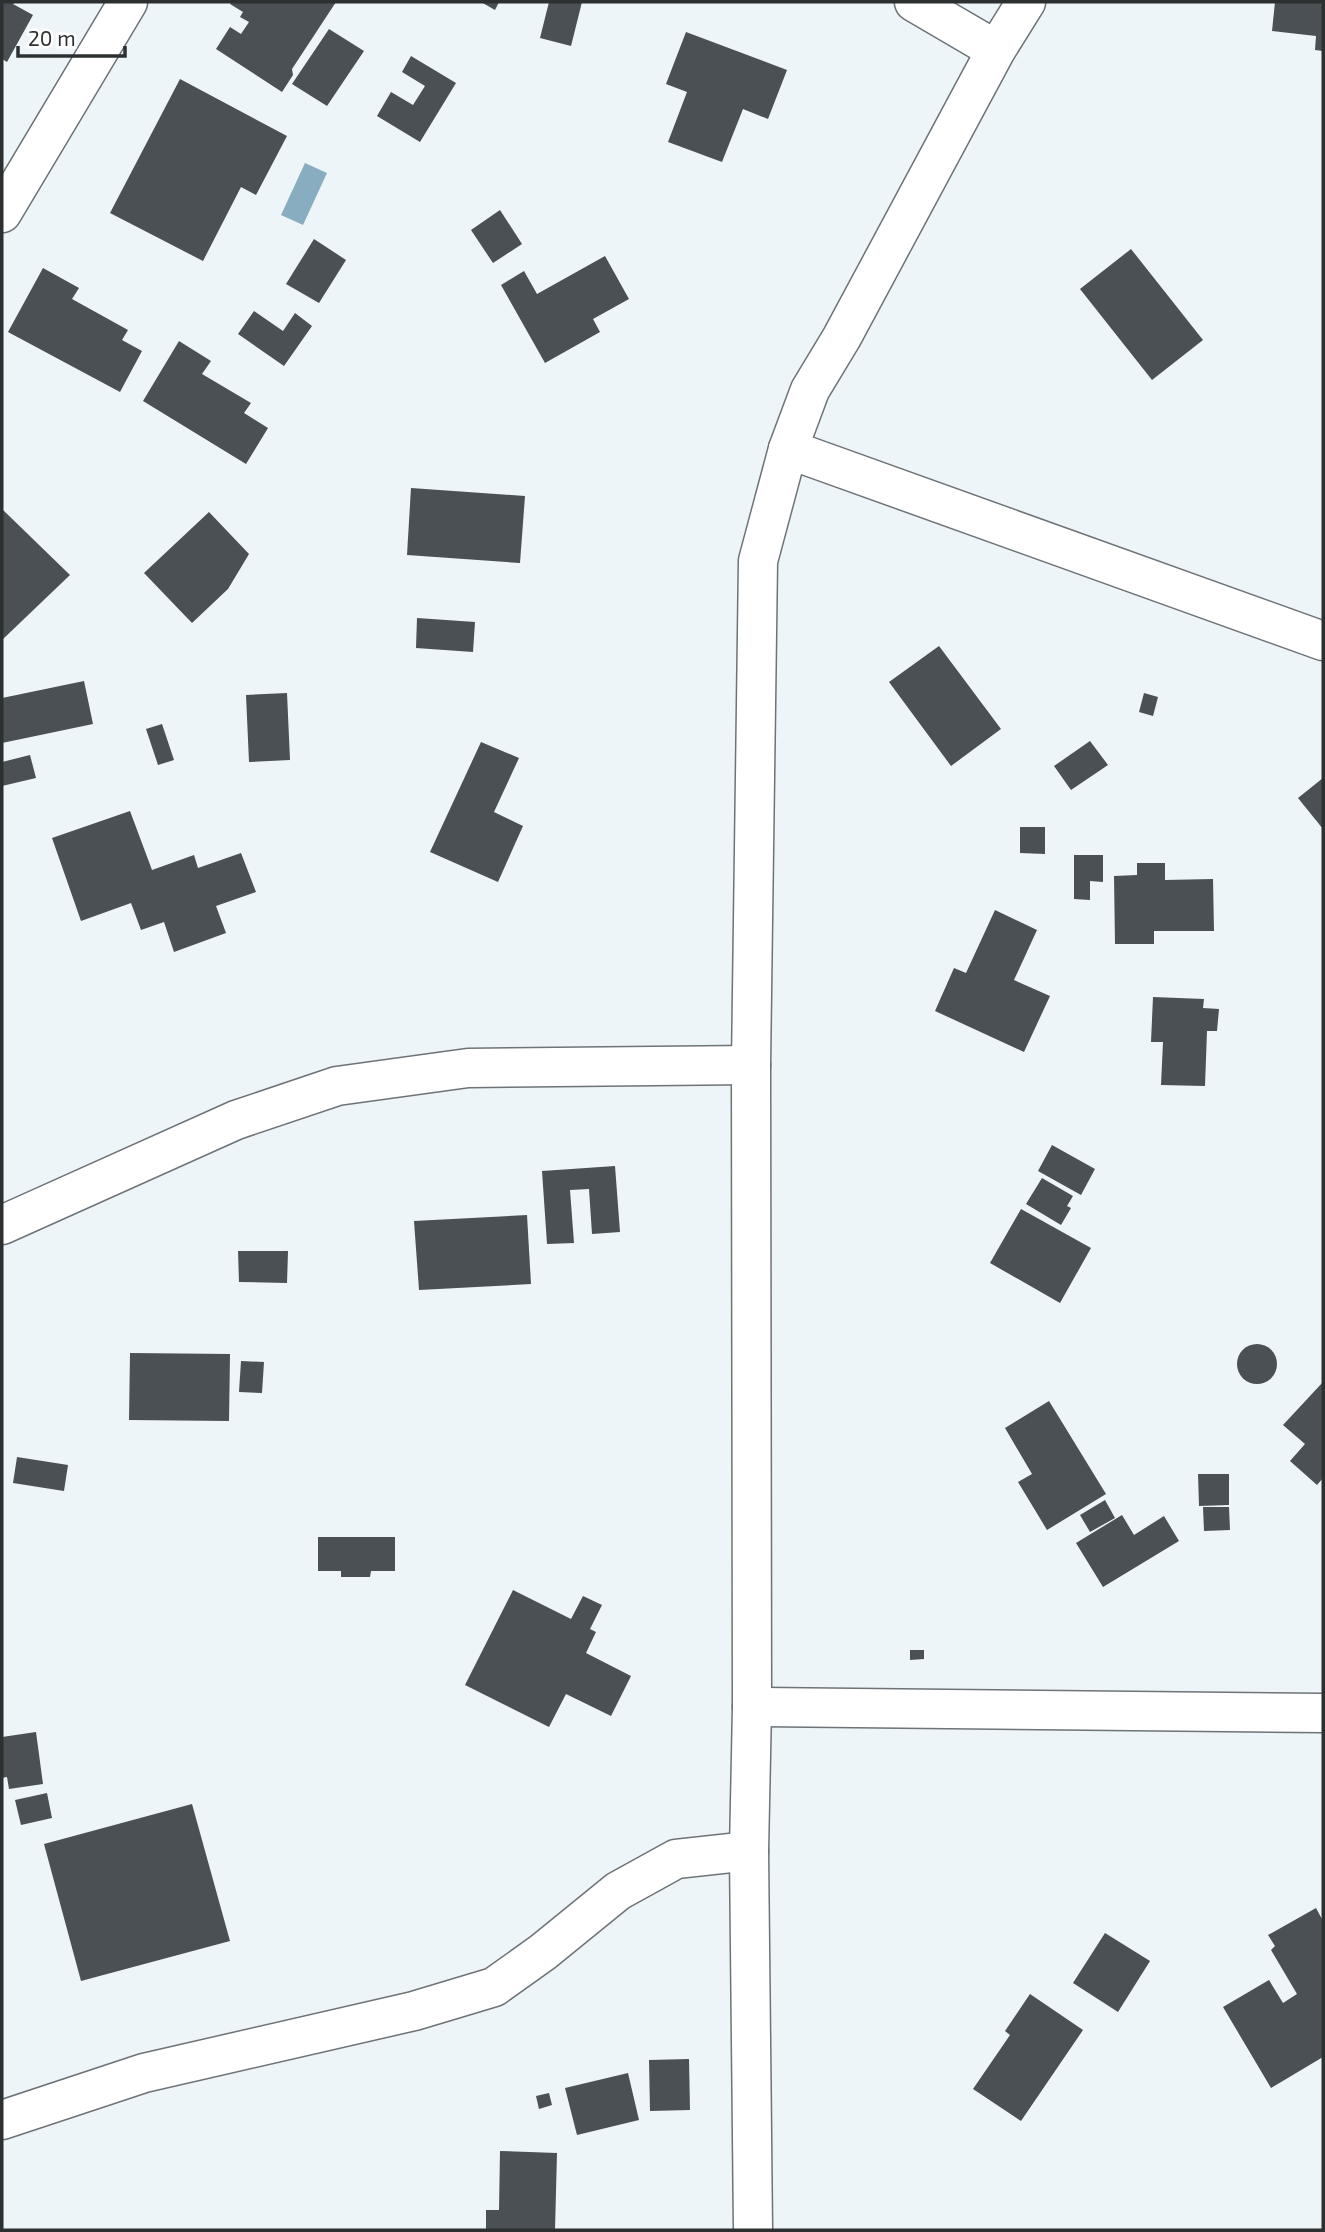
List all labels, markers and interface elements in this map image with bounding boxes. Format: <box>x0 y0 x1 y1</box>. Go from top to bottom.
scale bar <box>18 14 124 58</box>
text: 20 m <box>28 25 76 50</box>

